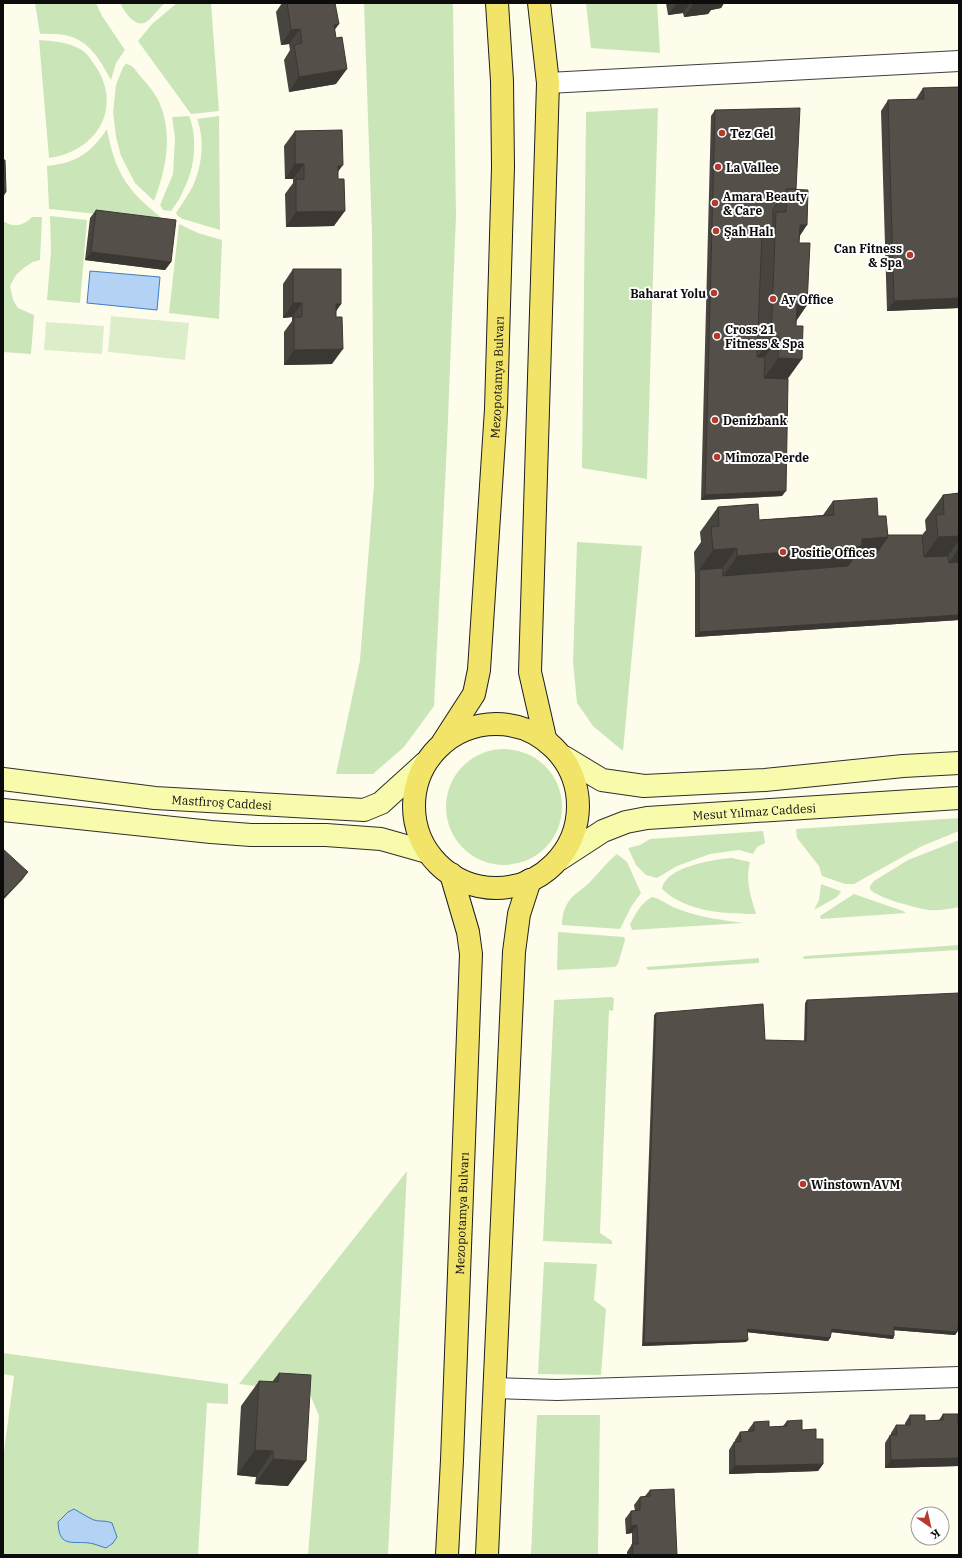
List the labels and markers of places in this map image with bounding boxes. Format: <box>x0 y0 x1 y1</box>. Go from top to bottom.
place label: Tez Gel <box>730 126 774 141</box>
marker: Tez Gel <box>717 128 727 138</box>
place label: La Vallee <box>726 160 779 175</box>
marker: La Vallee <box>713 162 723 172</box>
place label: Amara Beauty & Care <box>723 189 807 218</box>
marker: Amara Beauty & Care <box>710 198 720 208</box>
place label: Şah Halı <box>724 224 774 239</box>
marker: Şah Halı <box>711 226 721 236</box>
place label: Can Fitness & Spa <box>834 241 902 270</box>
marker: Can Fitness & Spa <box>905 250 915 260</box>
place label: Baharat Yolu <box>630 286 706 301</box>
marker: Baharat Yolu <box>709 288 719 298</box>
place label: Ay Office <box>781 292 834 307</box>
marker: Ay Office <box>768 294 778 304</box>
place label: Cross 21 Fitness & Spa <box>725 322 804 351</box>
marker: Cross 21 Fitness & Spa <box>712 331 722 341</box>
place label: Denizbank <box>723 413 787 428</box>
marker: Denizbank <box>710 415 720 425</box>
place label: Mimoza Perde <box>725 450 809 465</box>
marker: Mimoza Perde <box>712 452 722 462</box>
place label: Positie Offices <box>791 545 875 560</box>
marker: Positie Offices <box>778 547 788 557</box>
place label: Winstown AVM <box>811 1177 900 1192</box>
marker: Winstown AVM <box>798 1179 808 1189</box>

